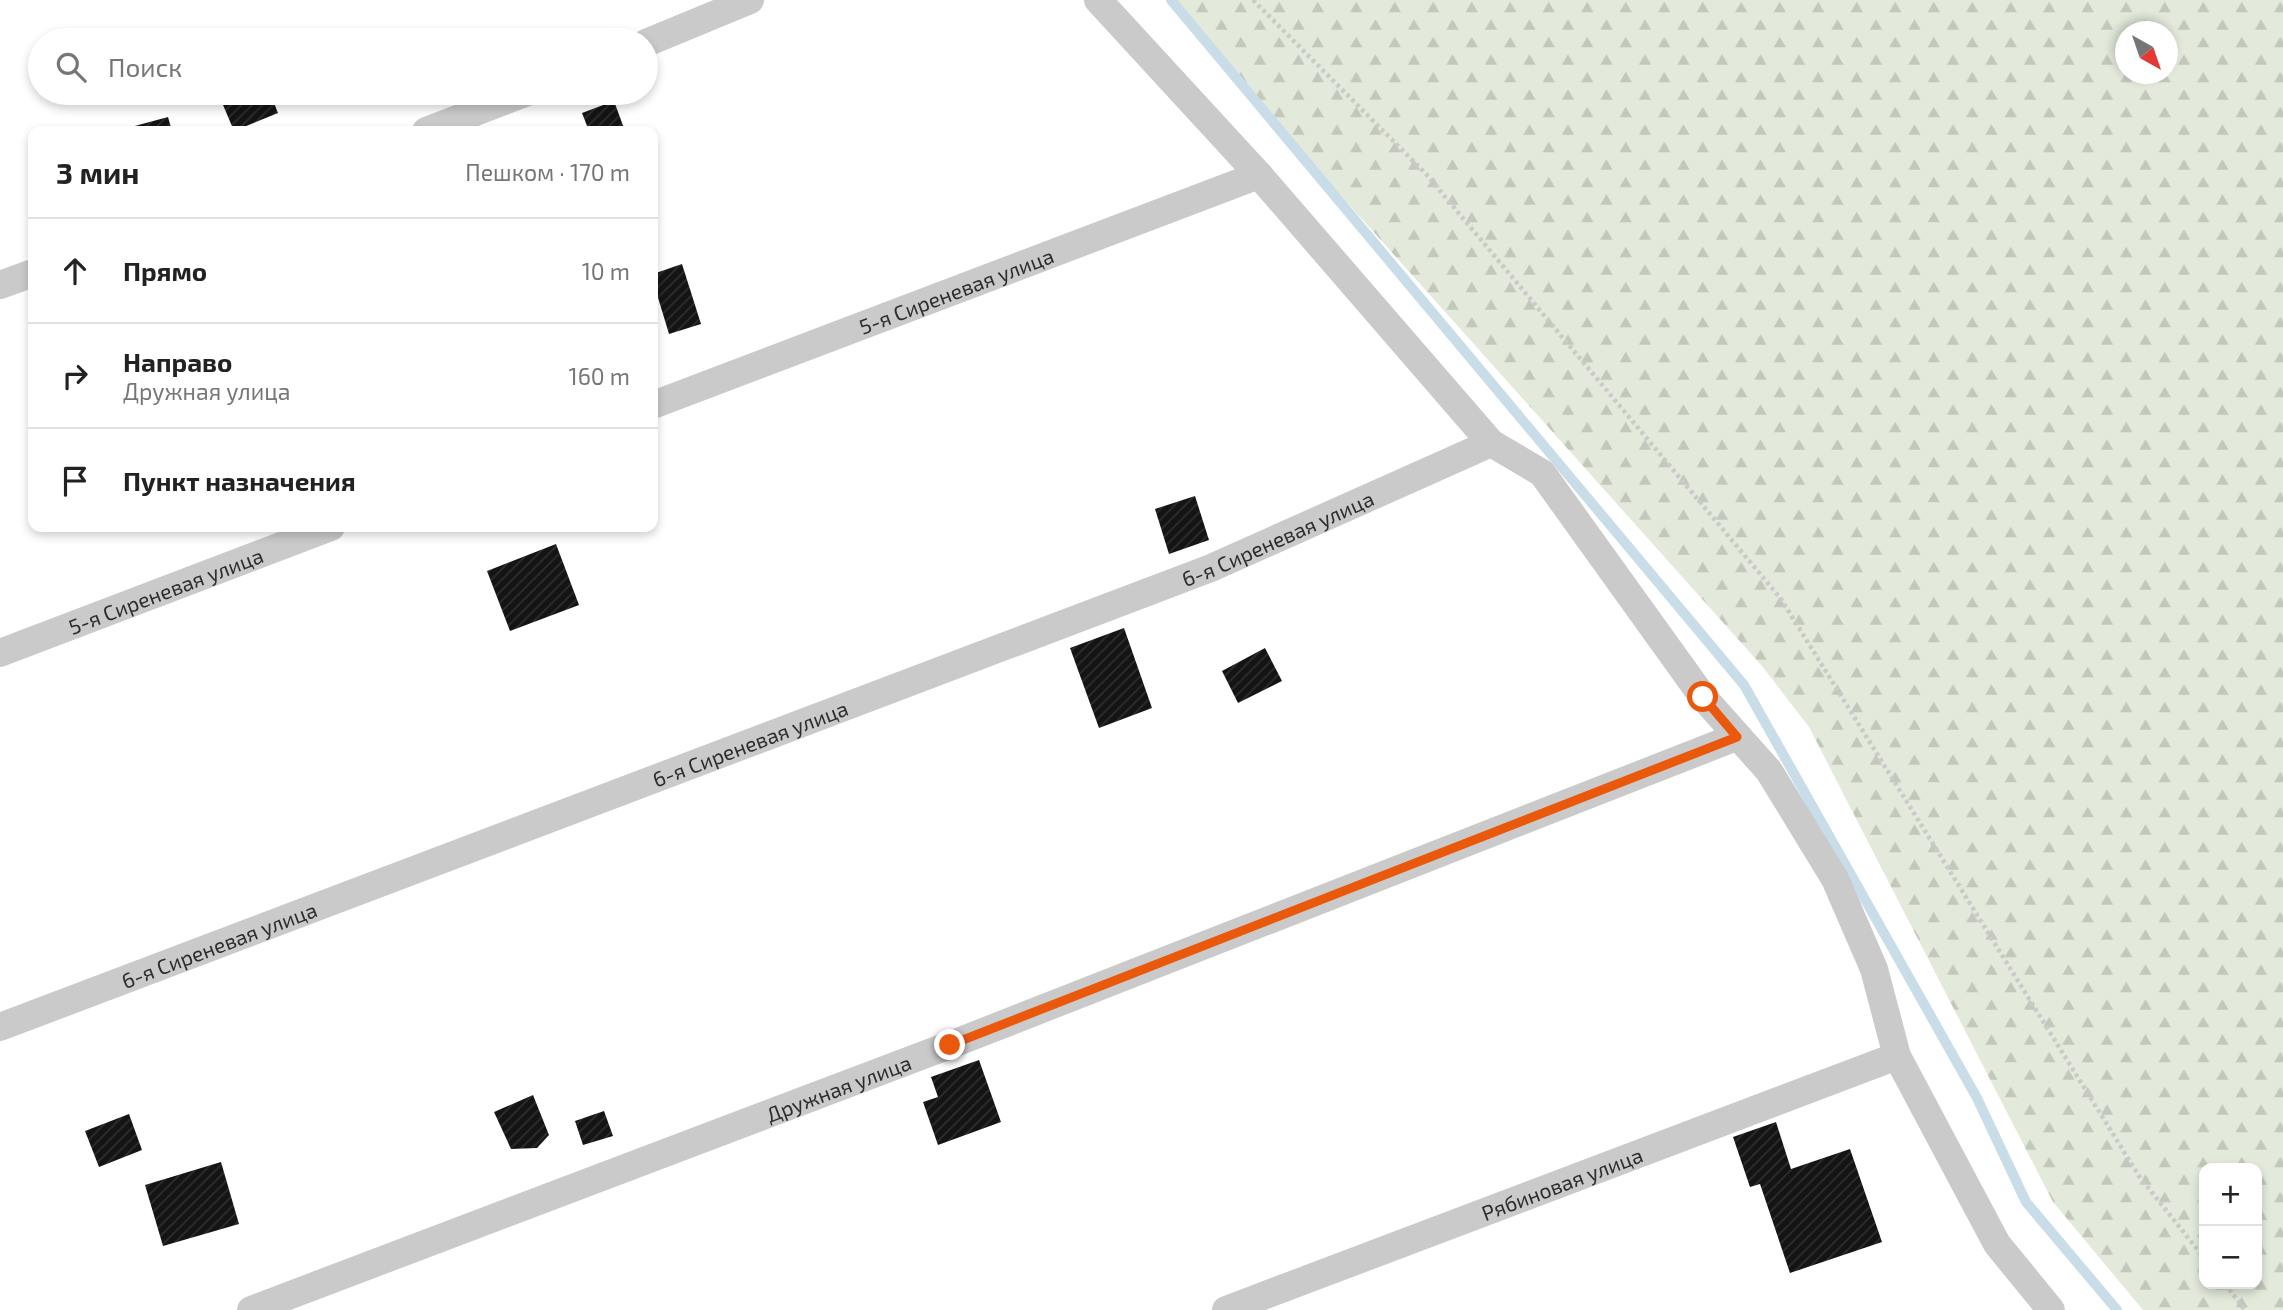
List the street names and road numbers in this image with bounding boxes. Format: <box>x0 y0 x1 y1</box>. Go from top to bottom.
street label: 5-я Сиреневая улица <box>855 242 1057 338</box>
street label: 6-я Сиреневая улица <box>1178 485 1377 591</box>
street label: 5-я Сиреневая улица <box>65 542 266 638</box>
street label: 6-я Сиреневая улица <box>649 694 851 791</box>
street label: 6-я Сиреневая улица <box>118 896 320 992</box>
street label: Дружная улица <box>762 1049 914 1126</box>
street label: Рябиновая улица <box>1478 1141 1646 1225</box>

